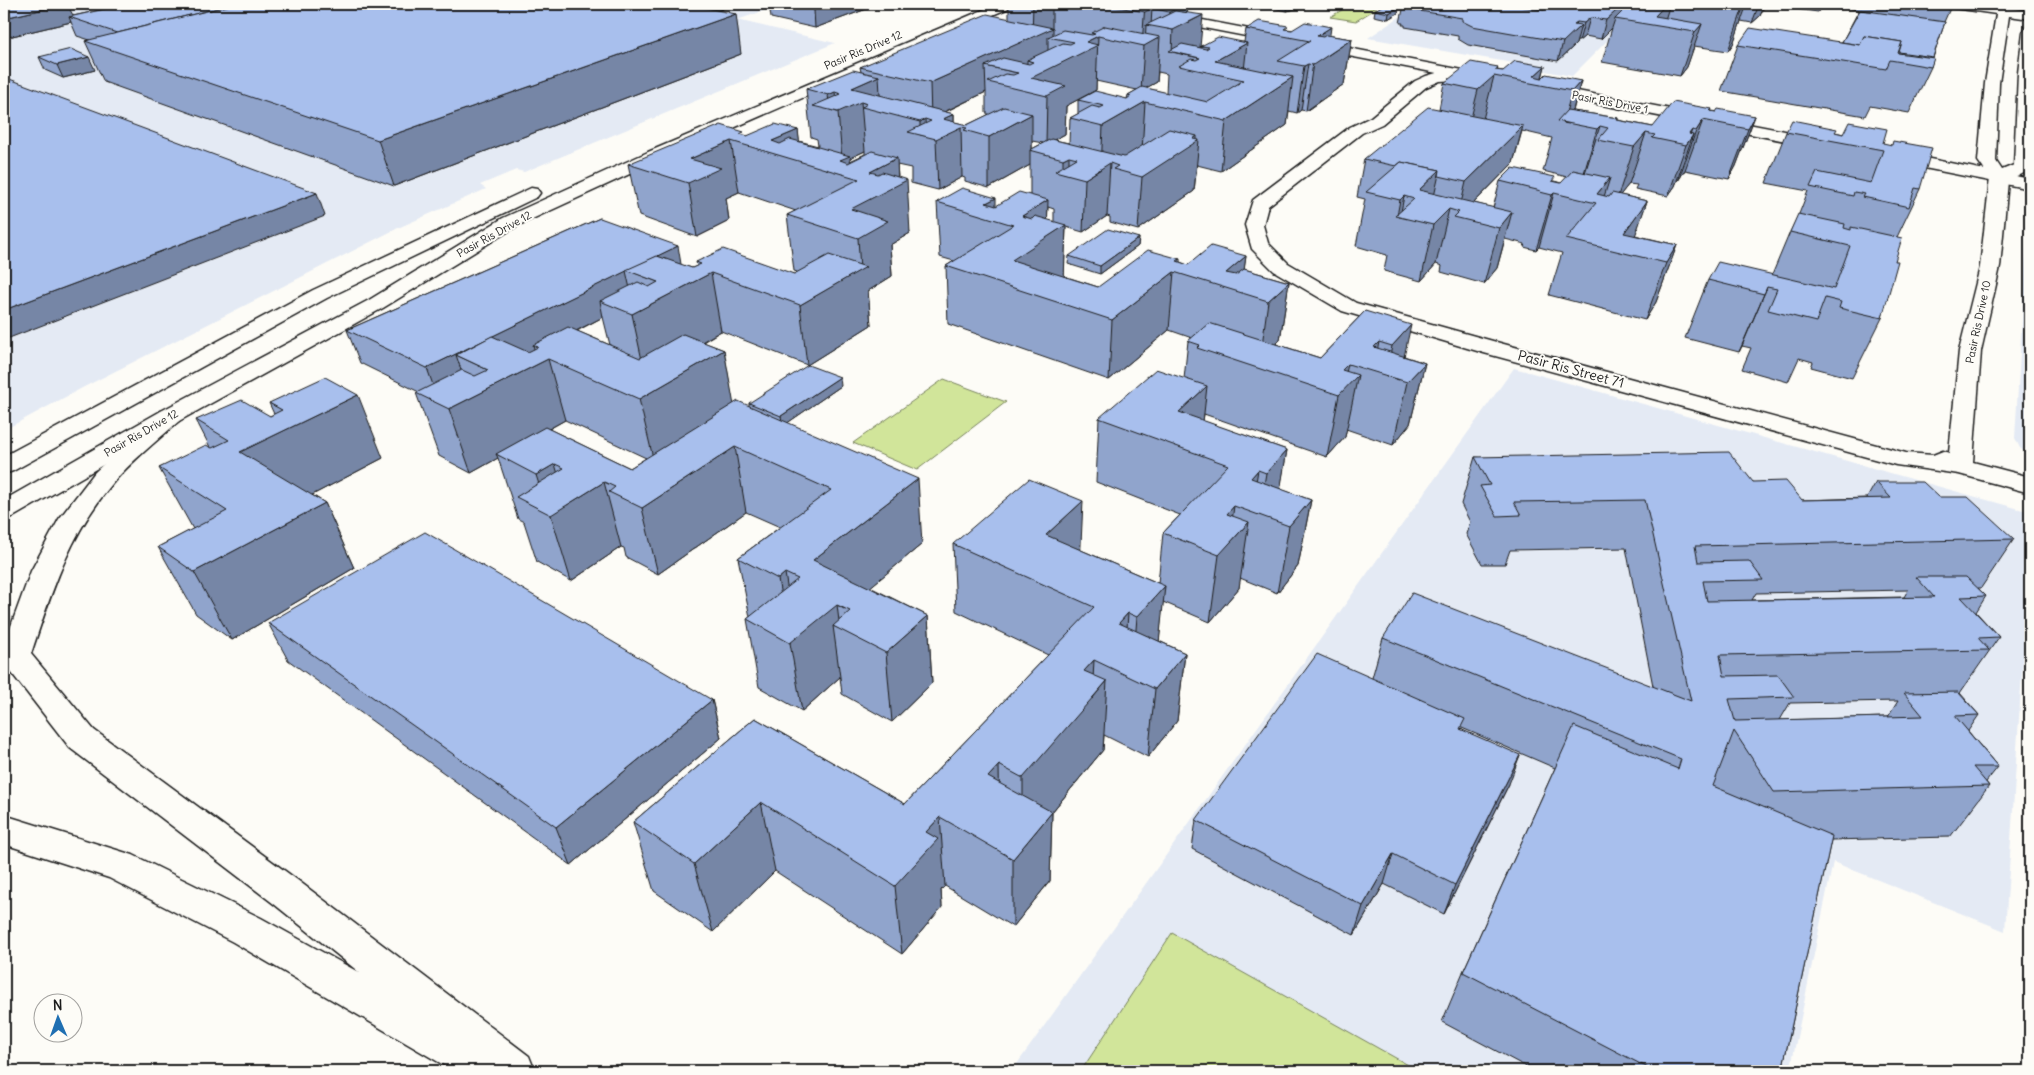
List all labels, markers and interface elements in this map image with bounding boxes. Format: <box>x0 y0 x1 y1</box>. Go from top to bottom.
street label: Pasir Ris Drive 12 <box>822 27 904 73</box>
street label: Pasir Ris Drive 1 <box>1571 88 1649 116</box>
street label: Pasir Ris Drive 12 <box>454 208 534 260</box>
street label: Pasir Ris Drive 10 <box>1962 279 1994 365</box>
street label: Pasir Ris Street 71 <box>1516 346 1626 392</box>
street label: Pasir Ris Drive 12 <box>101 406 181 460</box>
north arrow <box>32 992 82 1042</box>
text: N <box>52 996 63 1014</box>

